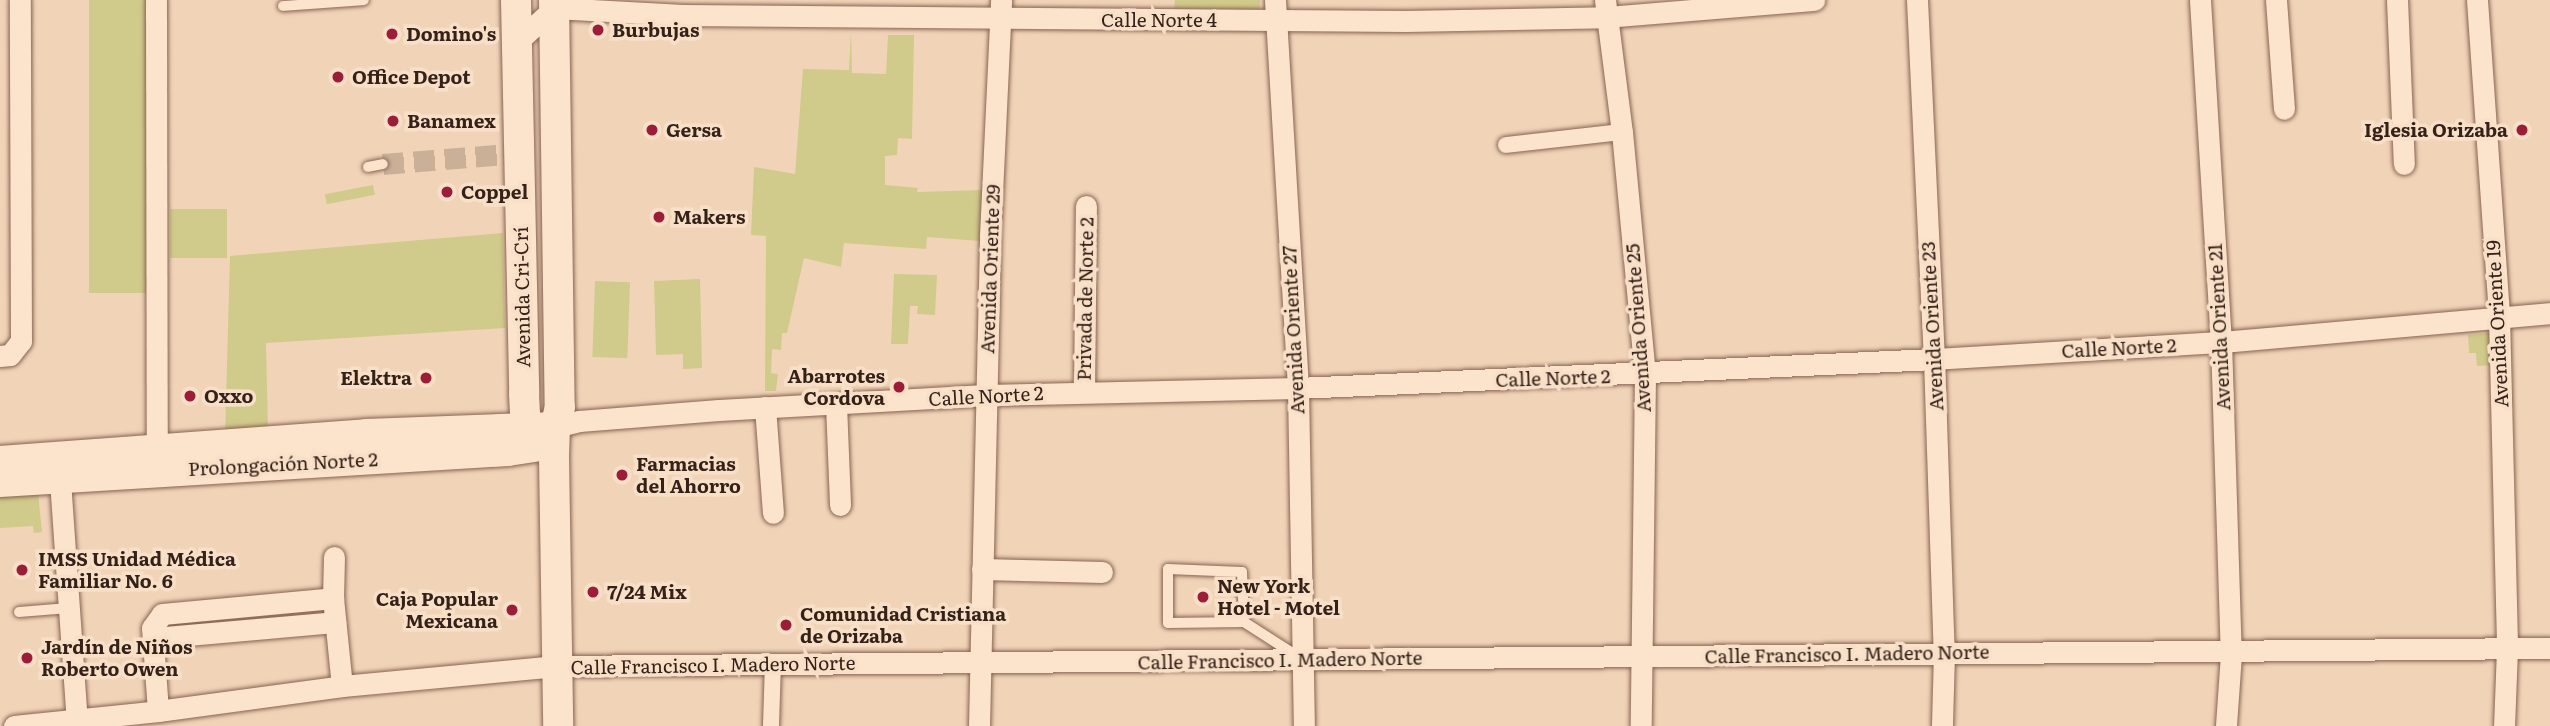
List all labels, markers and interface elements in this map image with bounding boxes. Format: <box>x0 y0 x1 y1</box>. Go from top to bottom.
street label: Calle Norte 4 <box>1101 9 1217 31</box>
place label: Burbujas <box>612 19 699 41</box>
marker: Burbujas <box>590 22 606 38</box>
place label: Domino's <box>406 23 496 45</box>
marker: Domino's <box>384 26 400 42</box>
place label: Office Depot <box>352 66 471 88</box>
marker: Office Depot <box>330 69 346 85</box>
place label: Banamex <box>407 110 496 132</box>
marker: Banamex <box>385 113 401 129</box>
place label: Gersa <box>666 119 722 141</box>
place label: Iglesia Orizaba <box>2364 119 2508 141</box>
marker: Gersa <box>644 122 660 138</box>
marker: Iglesia Orizaba <box>2514 122 2530 138</box>
place label: Coppel <box>461 181 528 203</box>
marker: Coppel <box>439 184 455 200</box>
street label: Avenida Oriente 29 <box>976 184 1004 354</box>
place label: Makers <box>673 206 745 228</box>
marker: Makers <box>651 209 667 225</box>
street label: Privada de Norte 2 <box>1072 217 1098 381</box>
street label: Avenida Cri-Crí <box>509 226 535 368</box>
street label: Avenida Oriente 19 <box>2481 240 2513 408</box>
street label: Avenida Oriente 23 <box>1916 241 1948 411</box>
street label: Avenida Oriente 25 <box>1621 243 1655 413</box>
street label: Avenida Oriente 21 <box>2203 243 2235 411</box>
street label: Avenida Oriente 27 <box>1277 245 1309 415</box>
street label: Calle Norte 2 <box>2061 334 2177 362</box>
place label: Abarrotes Cordova <box>788 365 885 409</box>
street label: Calle Norte 2 <box>1495 365 1611 391</box>
place label: Elektra <box>340 367 412 389</box>
marker: Elektra <box>418 370 434 386</box>
marker: Abarrotes Cordova <box>891 379 907 395</box>
street label: Calle Norte 2 <box>928 382 1044 410</box>
place label: Oxxo <box>204 385 253 407</box>
marker: Oxxo <box>182 388 198 404</box>
street label: Prolongación Norte 2 <box>187 448 379 480</box>
place label: Farmacias del Ahorro <box>636 453 741 497</box>
marker: Farmacias del Ahorro <box>614 467 630 483</box>
place label: IMSS Unidad Médica Familiar No. 6 <box>38 548 236 592</box>
marker: IMSS Unidad Médica Familiar No. 6 <box>12 560 32 580</box>
place label: New York Hotel - Motel <box>1217 575 1340 619</box>
place label: 7/24 Mix <box>607 581 687 603</box>
marker: 7/24 Mix <box>585 584 601 600</box>
place label: Caja Popular Mexicana <box>376 588 498 632</box>
marker: New York Hotel - Motel <box>1195 589 1211 605</box>
marker: Caja Popular Mexicana <box>504 602 520 618</box>
place label: Comunidad Cristiana de Orizaba <box>800 603 1006 647</box>
marker: Comunidad Cristiana de Orizaba <box>778 617 794 633</box>
place label: Jardín de Niños Roberto Owen <box>41 636 192 680</box>
street label: Calle Francisco I. Madero Norte <box>1704 640 1990 668</box>
street label: Calle Francisco I. Madero Norte <box>1137 646 1423 674</box>
marker: Jardín de Niños Roberto Owen <box>19 650 35 666</box>
street label: Calle Francisco I. Madero Norte <box>570 651 856 679</box>

